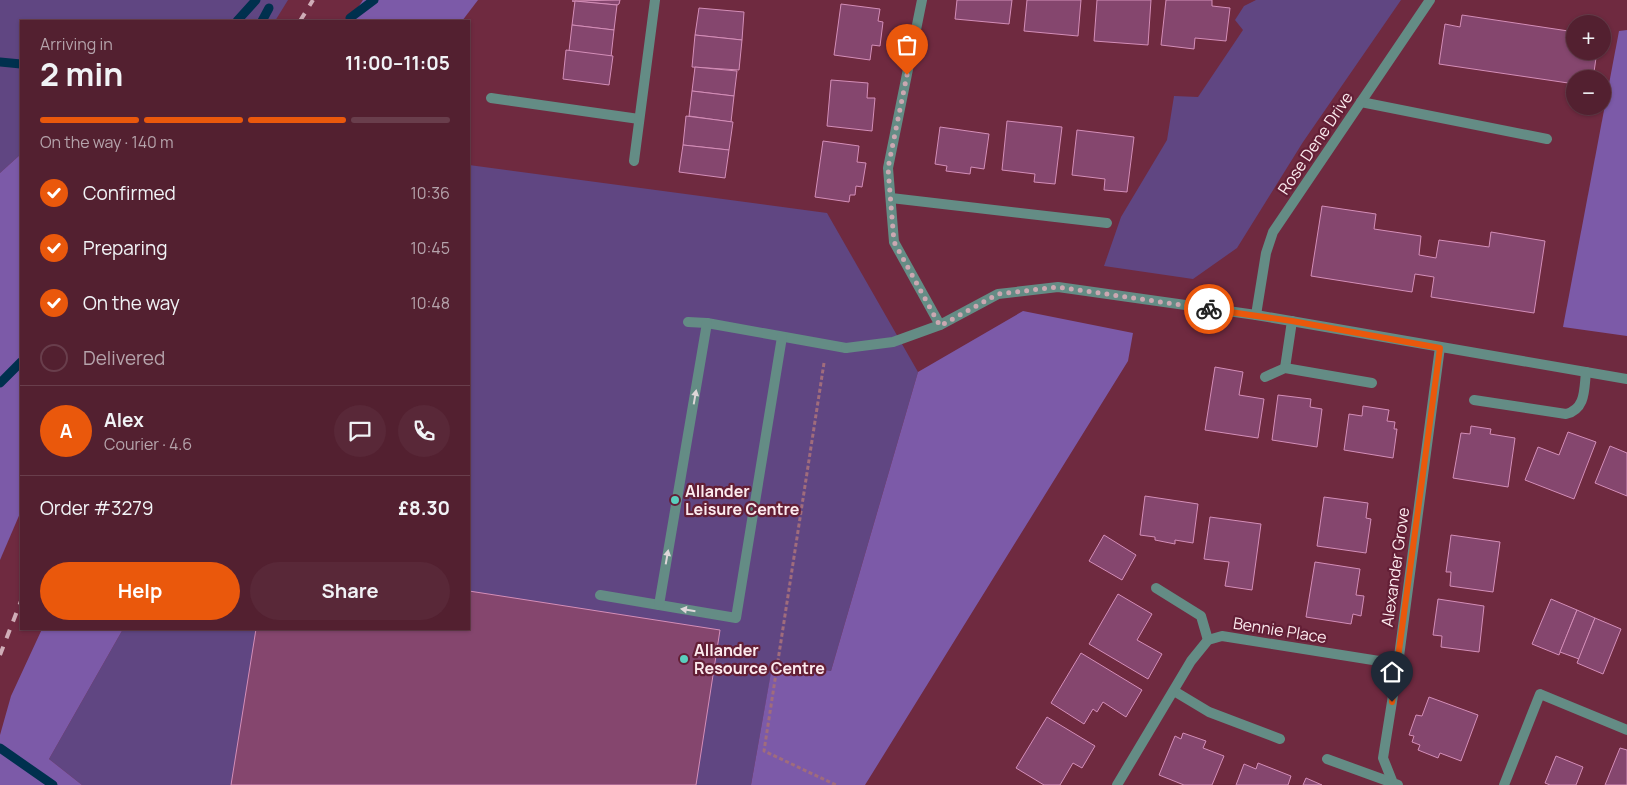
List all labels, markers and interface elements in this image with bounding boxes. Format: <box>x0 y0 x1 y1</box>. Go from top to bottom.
map controls <box>1566 15 1611 115</box>
button: + <box>1566 15 1611 60</box>
pin <box>886 24 928 75</box>
icon: bag <box>893 31 921 59</box>
text: Arriving in <box>40 33 113 55</box>
text: 11:00–11:05 <box>345 50 450 76</box>
text: 2 min <box>40 52 123 96</box>
button: − <box>1566 70 1611 115</box>
street label: Rose Dene Drive <box>1272 87 1358 199</box>
text: On the way · 140 m <box>40 131 174 153</box>
icon: check <box>40 179 68 207</box>
text: Confirmed <box>83 180 176 206</box>
text: 10:36 <box>410 182 450 204</box>
icon: check <box>40 234 68 262</box>
text: Preparing <box>83 235 168 261</box>
text: 10:45 <box>411 237 450 259</box>
courier <box>1184 284 1234 334</box>
icon: check <box>40 289 68 317</box>
text: On the way <box>83 290 180 316</box>
text: 10:48 <box>410 292 450 314</box>
icon: bike <box>1195 295 1223 323</box>
text: Delivered <box>83 345 165 371</box>
one-way arrow <box>691 389 699 405</box>
button: chat <box>334 405 386 457</box>
button: phone <box>398 405 450 457</box>
text: Alex <box>104 407 144 433</box>
text: A <box>60 418 72 444</box>
text: Courier · 4.6 <box>104 433 192 455</box>
place label: Allander Leisure Centre <box>685 480 800 520</box>
marker: Allander Leisure Centre <box>669 494 681 506</box>
text: Order #3279 <box>40 495 154 521</box>
text: £8.30 <box>398 495 450 521</box>
street label: Alexander Grove <box>1376 506 1414 628</box>
one-way arrow <box>663 549 671 565</box>
button: Help <box>40 562 240 620</box>
button: Share <box>250 562 450 620</box>
one-way arrow <box>680 606 696 614</box>
street label: Bennie Place <box>1232 612 1328 648</box>
place label: Allander Resource Centre <box>694 639 825 679</box>
pin <box>1371 651 1413 702</box>
marker: Allander Resource Centre <box>678 653 690 665</box>
icon: home <box>1378 658 1406 686</box>

